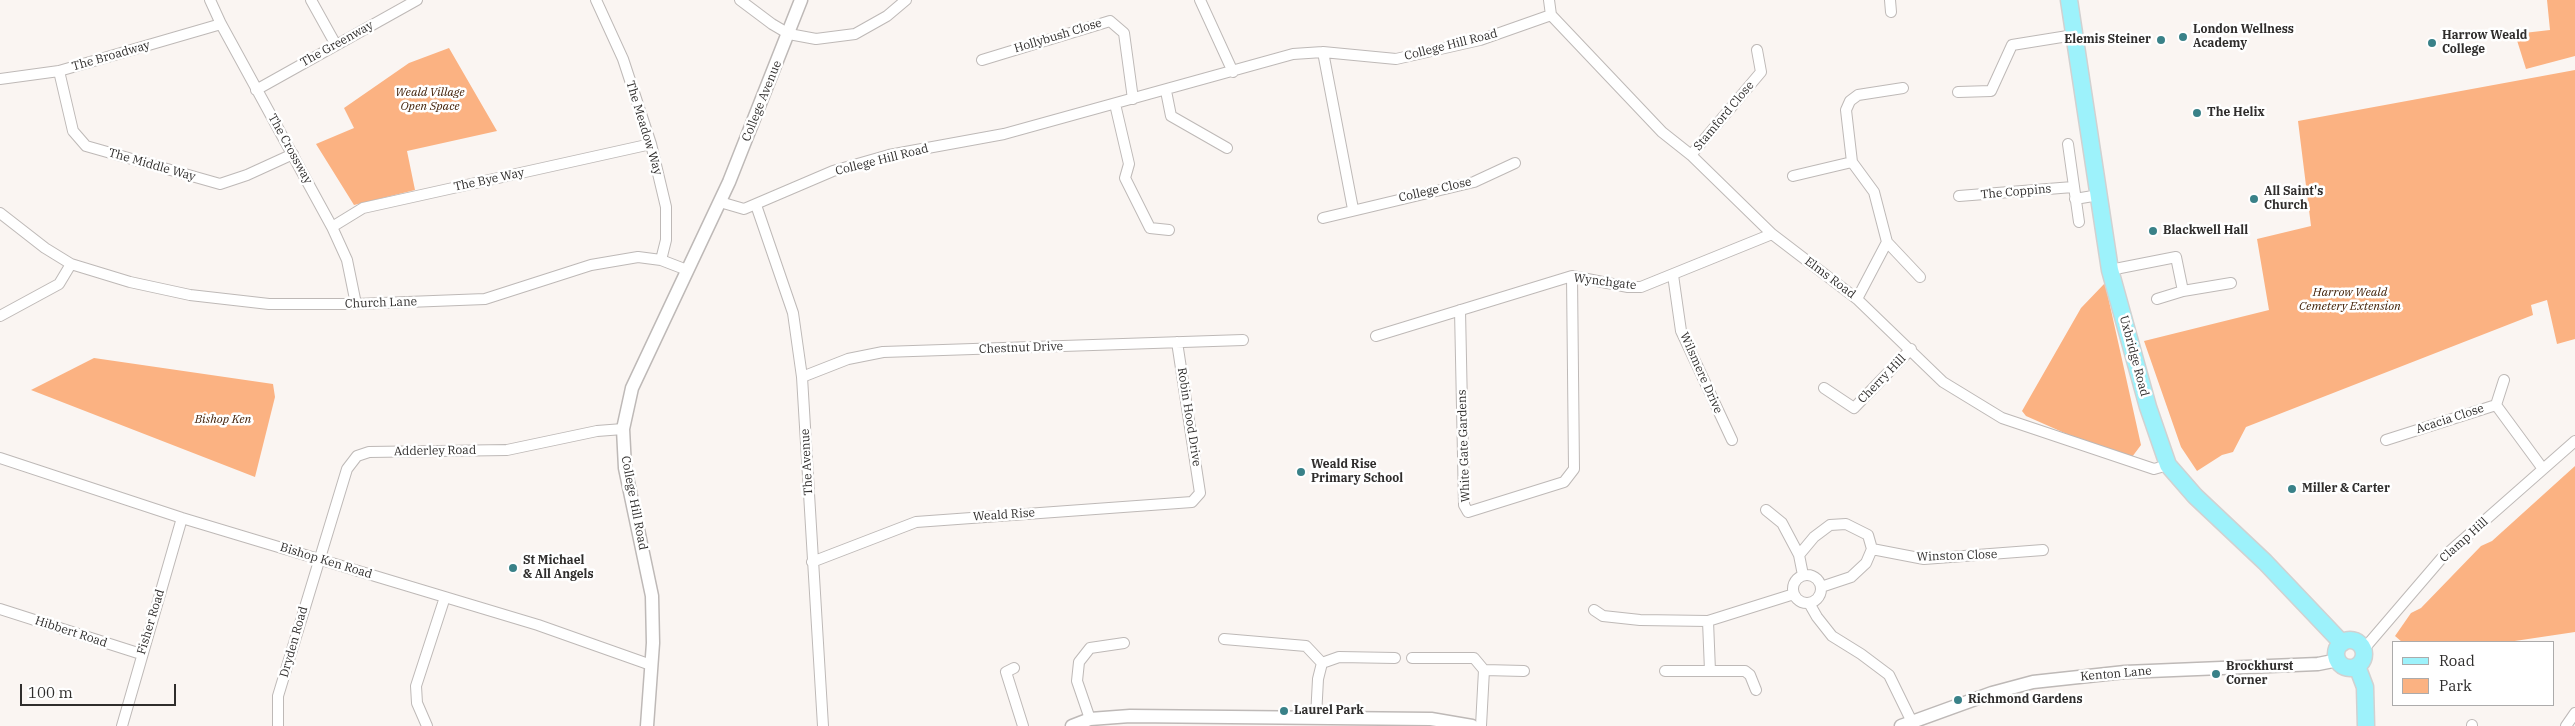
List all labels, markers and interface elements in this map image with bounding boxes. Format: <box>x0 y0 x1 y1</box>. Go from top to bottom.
street label: Hollybush Close <box>1012 16 1104 56</box>
street label: The Greenway <box>298 18 376 70</box>
place label: London Wellness Academy <box>2193 23 2294 51</box>
street label: College Hill Road <box>1403 26 1499 64</box>
place label: Harrow Weald College <box>2442 29 2527 57</box>
marker: London Wellness Academy <box>2177 31 2189 43</box>
place label: Elemis Steiner <box>2064 33 2151 47</box>
marker: Elemis Steiner <box>2155 34 2167 46</box>
marker: Harrow Weald College <box>2426 37 2438 49</box>
street label: The Broadway <box>70 38 152 74</box>
street label: College Avenue <box>739 58 785 144</box>
street label: Stamford Close <box>1691 78 1757 154</box>
street label: The Meadow Way <box>623 79 665 177</box>
park label: Weald Village Open Space <box>395 86 465 114</box>
place label: The Helix <box>2207 106 2265 120</box>
marker: The Helix <box>2191 107 2203 119</box>
street label: The Crossway <box>265 111 315 187</box>
street label: College Hill Road <box>834 141 930 179</box>
street label: The Middle Way <box>107 146 197 184</box>
street label: The Bye Way <box>452 165 526 195</box>
street label: College Close <box>1397 175 1473 205</box>
street label: The Coppins <box>1980 182 2052 202</box>
place label: All Saint's Church <box>2264 185 2323 213</box>
marker: All Saint's Church <box>2248 193 2260 205</box>
place label: Blackwell Hall <box>2163 224 2248 238</box>
marker: Blackwell Hall <box>2147 225 2159 237</box>
street label: Elms Road <box>1802 254 1858 302</box>
street label: Wynchgate <box>1573 271 1637 293</box>
park label: Harrow Weald Cemetery Extension <box>2299 286 2401 314</box>
street label: Church Lane <box>345 295 417 311</box>
street label: Uxbridge Road <box>2116 314 2152 398</box>
street label: Wilsmere Drive <box>1677 330 1725 416</box>
street label: Chestnut Drive <box>979 339 1063 357</box>
street label: Cherry Hill <box>1855 352 1909 406</box>
street label: Robin Hood Drive <box>1174 367 1204 467</box>
street label: White Gate Gardens <box>1455 389 1473 503</box>
street label: Acacia Close <box>2414 401 2486 437</box>
park label: Bishop Ken <box>195 413 251 427</box>
street label: The Avenue <box>798 428 816 496</box>
street label: Adderley Road <box>394 443 476 459</box>
street label: College Hill Road <box>618 455 650 551</box>
place label: Weald Rise Primary School <box>1311 458 1403 486</box>
marker: Weald Rise Primary School <box>1295 466 1307 478</box>
place label: Miller & Carter <box>2302 482 2390 496</box>
marker: Miller & Carter <box>2286 483 2298 495</box>
street label: Weald Rise <box>973 506 1035 524</box>
street label: Clamp Hill <box>2437 515 2491 565</box>
street label: Bishop Ken Road <box>278 540 374 582</box>
street label: Winston Close <box>1916 547 1998 565</box>
place label: St Michael & All Angels <box>523 554 594 582</box>
marker: St Michael & All Angels <box>507 562 519 574</box>
street label: Fisher Road <box>134 588 168 656</box>
street label: Dryden Road <box>277 605 311 679</box>
street label: Hibbert Road <box>33 614 109 650</box>
legend <box>2392 641 2555 706</box>
text: Road <box>2439 651 2475 670</box>
place label: Brockhurst Corner <box>2226 660 2293 688</box>
street label: Kenton Lane <box>2080 664 2152 684</box>
marker: Brockhurst Corner <box>2210 668 2222 680</box>
scale bar <box>22 674 179 706</box>
text: Park <box>2439 676 2472 695</box>
text: 100 m <box>28 683 73 702</box>
place label: Richmond Gardens <box>1968 693 2083 707</box>
marker: Richmond Gardens <box>1952 694 1964 706</box>
place label: Laurel Park <box>1294 704 1364 718</box>
marker: Laurel Park <box>1278 705 1290 717</box>

